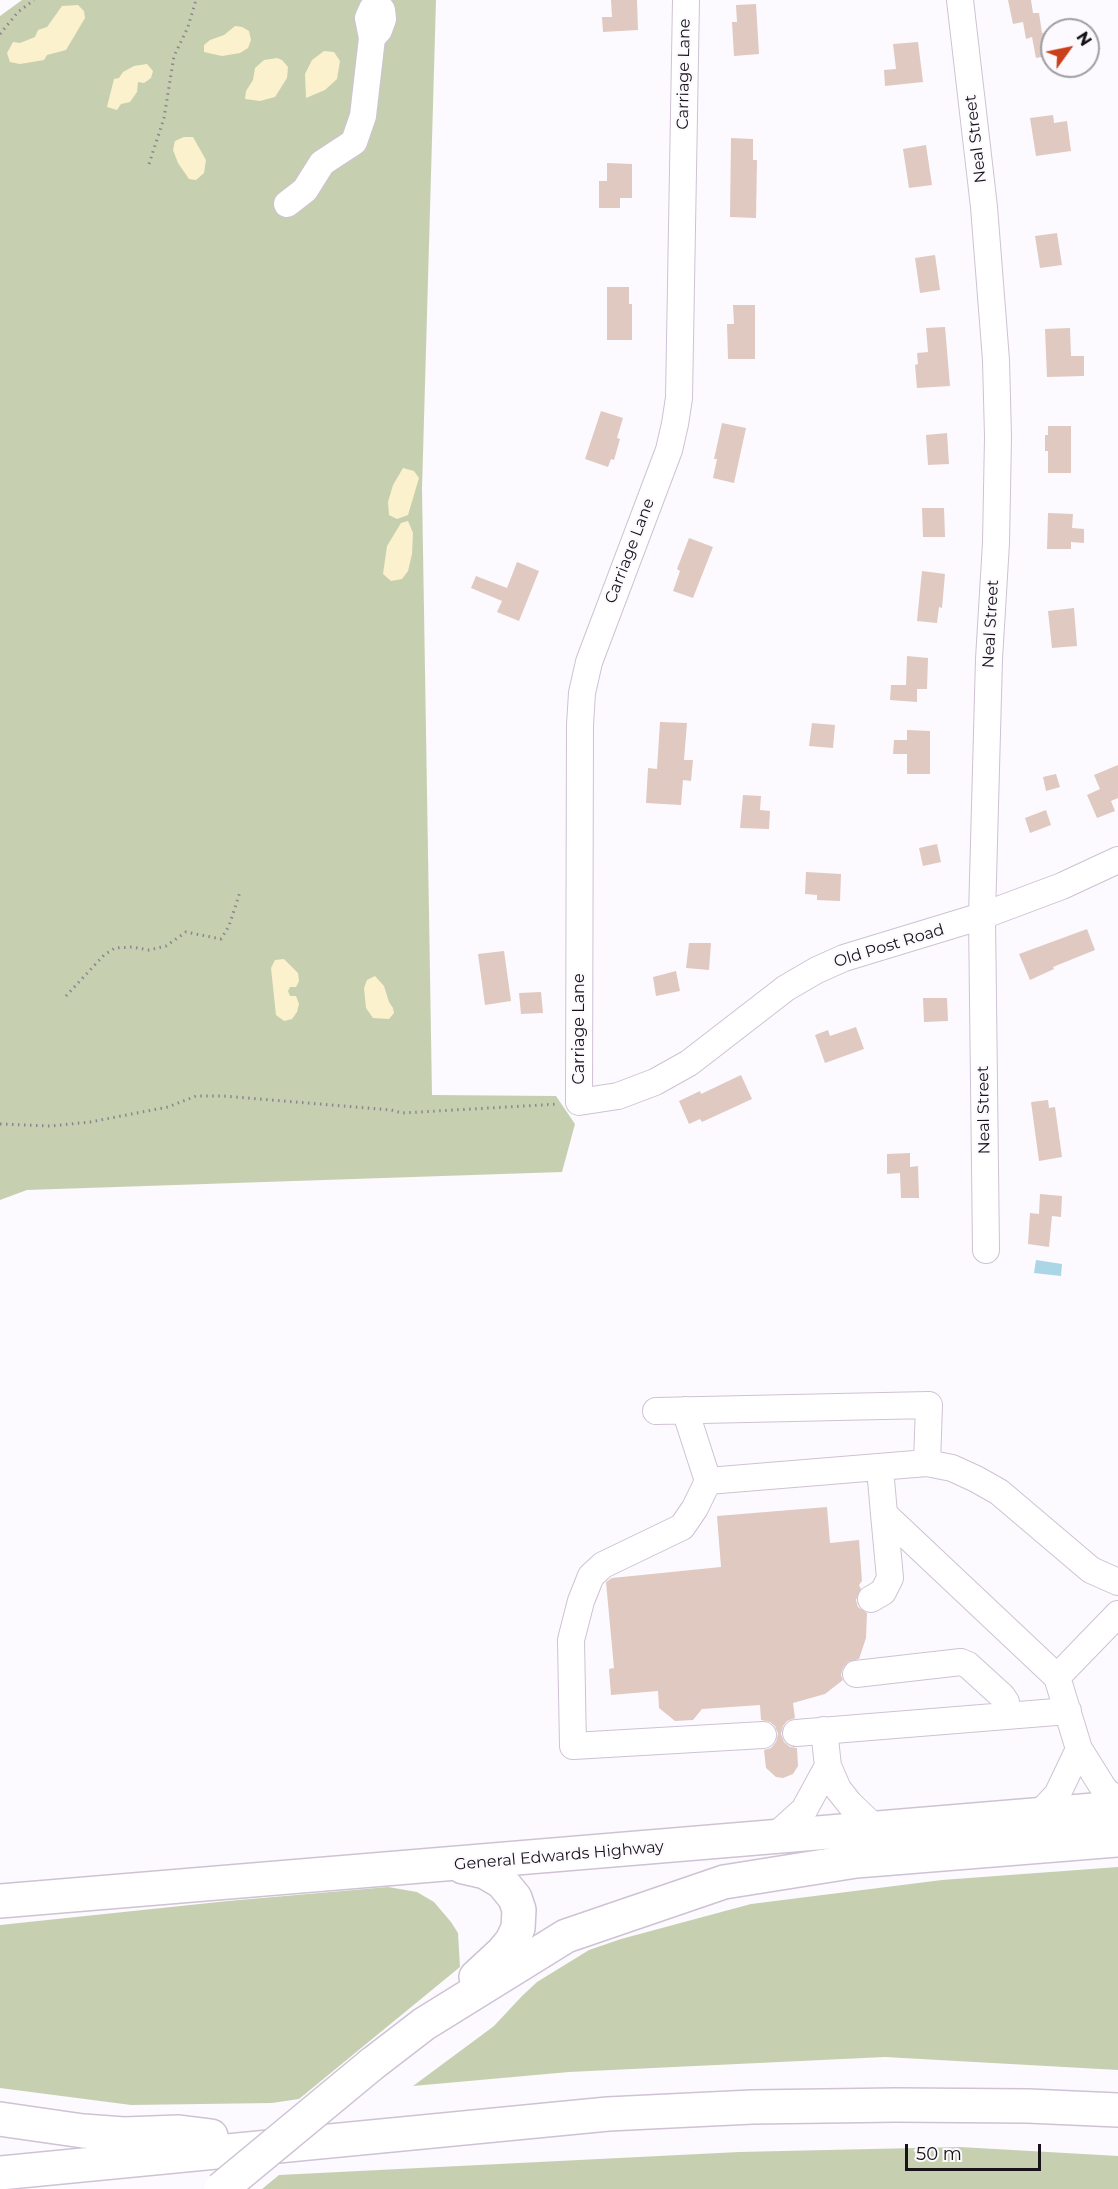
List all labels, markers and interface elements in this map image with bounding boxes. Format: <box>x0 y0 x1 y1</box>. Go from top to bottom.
street label: Carriage Lane <box>673 18 695 130</box>
north arrow <box>1040 18 1100 78</box>
text: N <box>1072 28 1095 50</box>
street label: Neal Street <box>961 94 991 184</box>
street label: Carriage Lane <box>601 496 659 606</box>
street label: Neal Street <box>979 579 1003 669</box>
street label: Old Post Road <box>831 920 947 972</box>
street label: Carriage Lane <box>569 973 589 1085</box>
street label: Neal Street <box>974 1065 994 1155</box>
street label: General Edwards Highway <box>453 1837 665 1875</box>
scale bar <box>908 2132 1044 2170</box>
text: 50 m <box>916 2143 962 2165</box>

